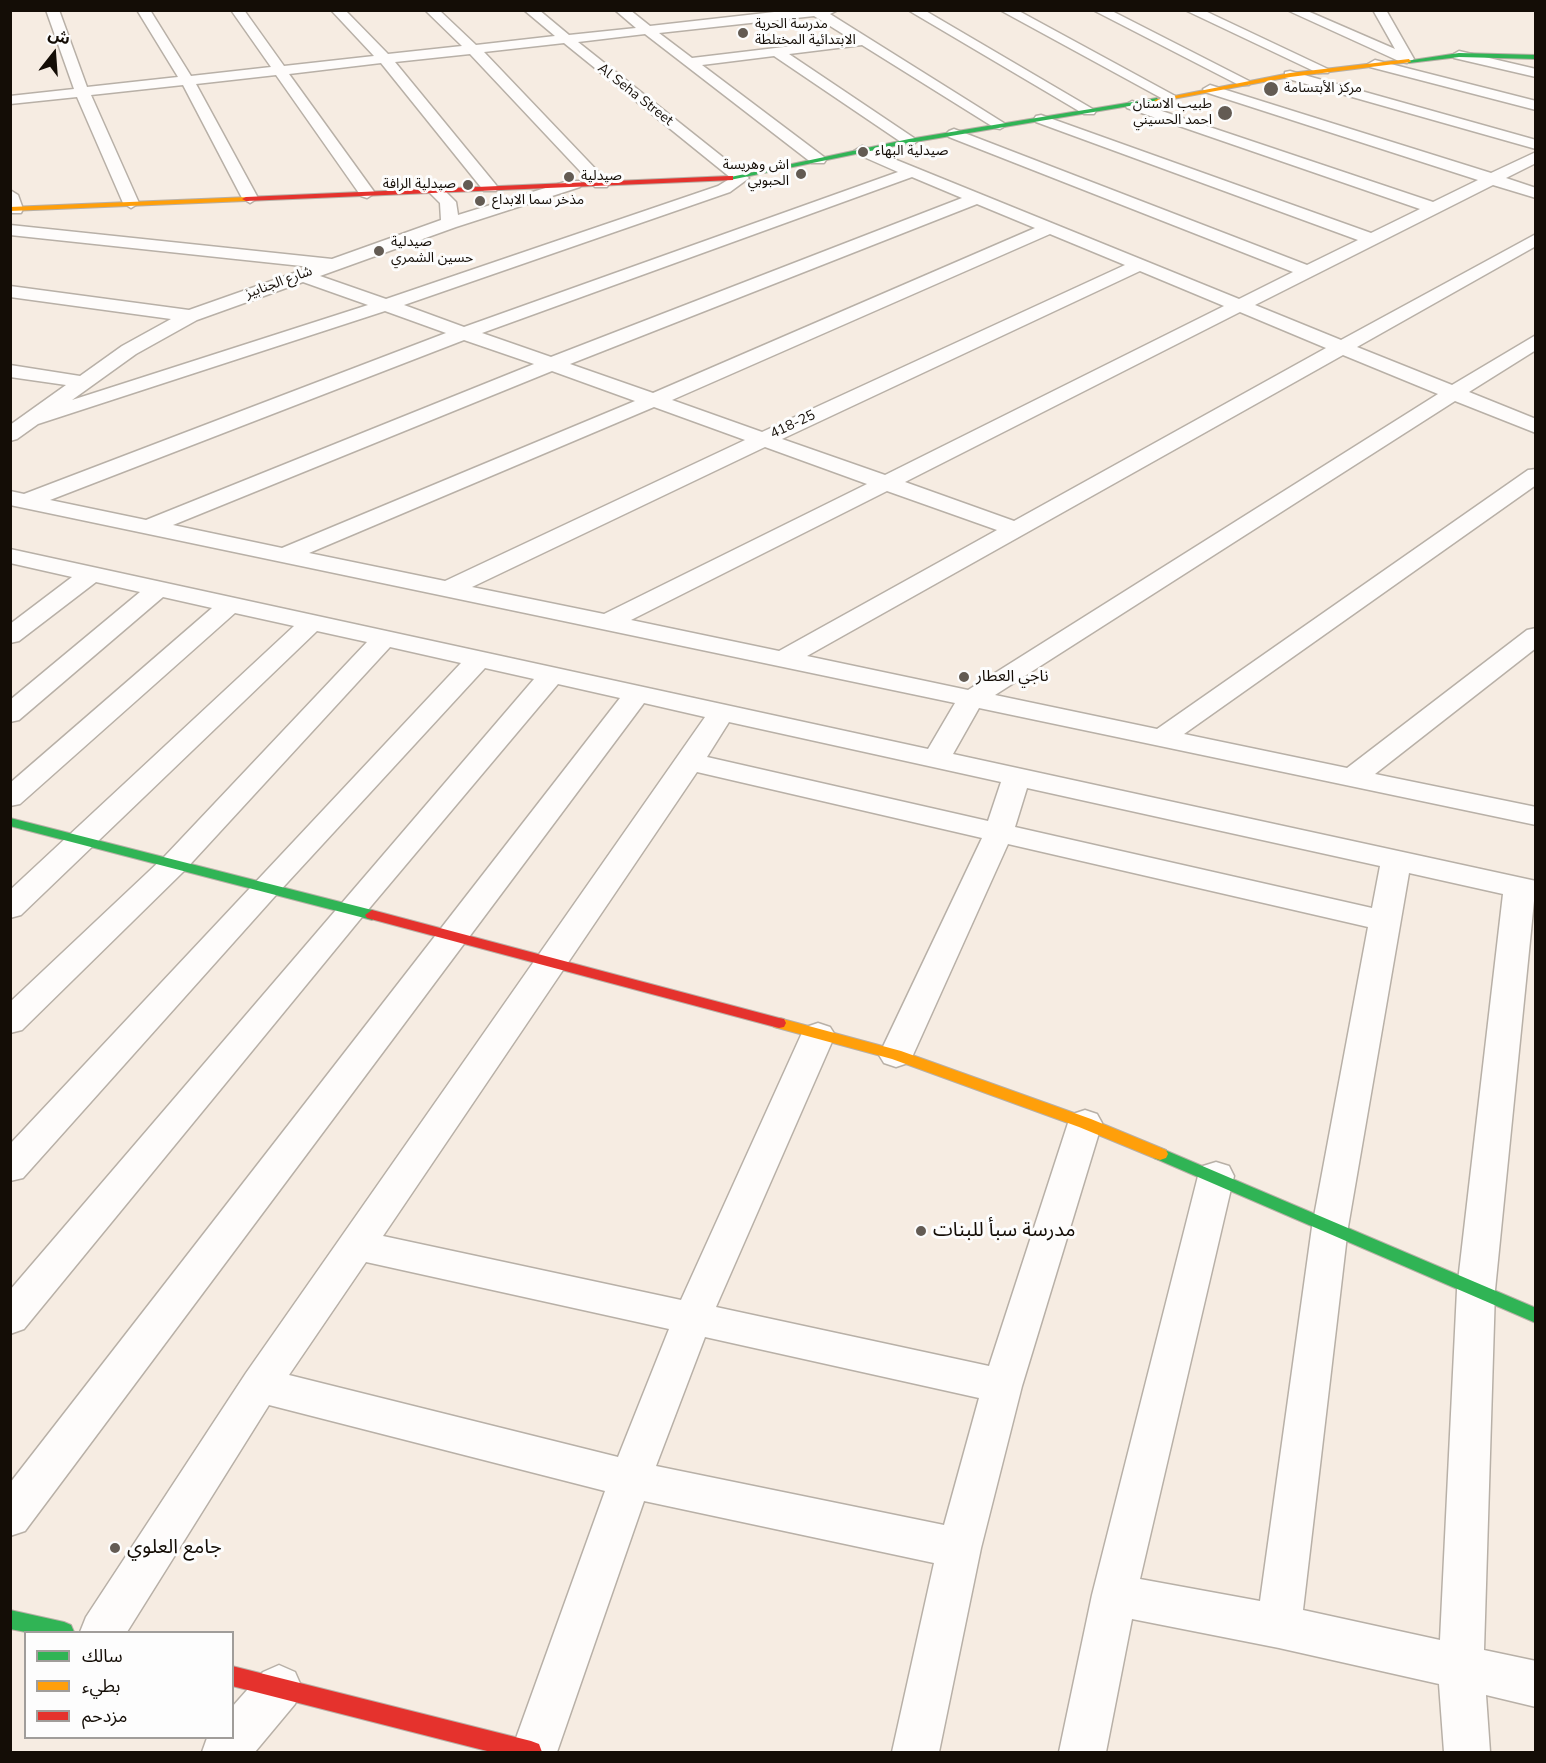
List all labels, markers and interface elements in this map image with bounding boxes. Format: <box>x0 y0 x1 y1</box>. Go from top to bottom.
place label: مدرسة الحرية الابتدائية المختلطة <box>755 17 856 50</box>
text: ش <box>46 23 73 51</box>
north arrow <box>24 24 84 84</box>
marker: مدرسة الحرية الابتدائية المختلطة <box>736 26 750 40</box>
street label: Al Seha Street <box>594 60 676 130</box>
marker: مركز الأبتسامة <box>1262 80 1280 98</box>
place label: مركز الأبتسامة <box>1284 81 1362 97</box>
place label: طبيب الاسنان احمد الحسيني <box>1133 97 1212 130</box>
marker: طبيب الاسنان احمد الحسيني <box>1216 104 1234 122</box>
place label: صيدلية البهاء <box>875 144 948 160</box>
marker: صيدلية البهاء <box>856 145 870 159</box>
place label: اش وهريسة الحبوبي <box>723 158 789 190</box>
marker: اش وهريسة الحبوبي <box>794 167 808 181</box>
place label: صيدلية <box>581 169 622 185</box>
marker: صيدلية <box>562 170 576 184</box>
place label: صيدلية الرافة <box>383 177 456 193</box>
marker: صيدلية الرافة <box>461 178 475 192</box>
place label: مذخر سما الابداع <box>492 193 584 209</box>
marker: مذخر سما الابداع <box>473 194 487 208</box>
place label: صيدلية حسين الشمري <box>391 235 473 268</box>
marker: صيدلية حسين الشمري <box>372 244 386 258</box>
street label: شارع الجنابيز <box>243 263 315 303</box>
street label: 418-25 <box>768 407 818 443</box>
place label: ناجي العطار <box>976 667 1048 687</box>
marker: ناجي العطار <box>957 670 971 684</box>
place label: مدرسة سبأ للبنات <box>933 1219 1075 1243</box>
marker: مدرسة سبأ للبنات <box>914 1224 928 1238</box>
place label: جامع العلوي <box>127 1536 222 1560</box>
marker: جامع العلوي <box>108 1541 122 1555</box>
legend <box>24 1631 234 1739</box>
text: سالك <box>82 1644 123 1668</box>
text: بطيء <box>82 1674 120 1698</box>
text: مزدحم <box>82 1704 127 1728</box>

